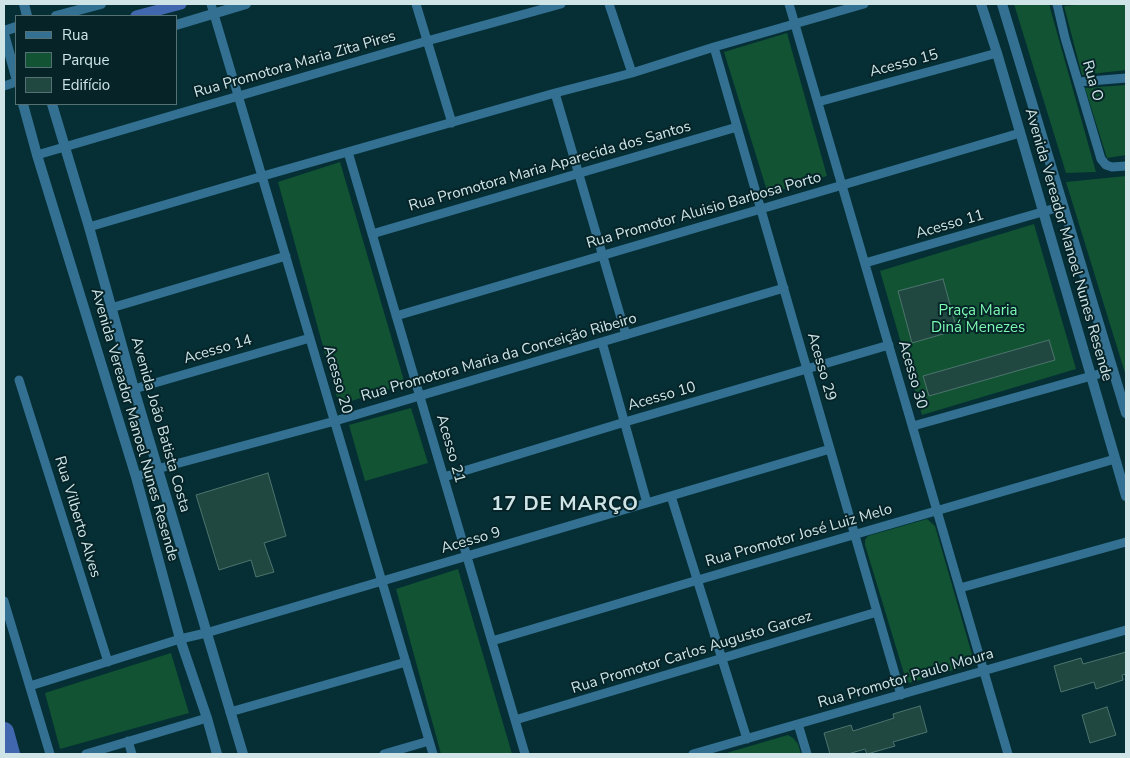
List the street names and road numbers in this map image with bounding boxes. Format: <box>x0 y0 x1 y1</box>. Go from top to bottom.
street label: Rua Promotora Maria Zita Pires <box>192 28 398 102</box>
street label: Acesso 15 <box>868 46 940 82</box>
street label: Rua O <box>1078 58 1106 104</box>
street label: Avenida Vereador Manoel Nunes Resende <box>1020 107 1116 383</box>
street label: Rua Promotora Maria Aparecida dos Santos <box>407 118 693 216</box>
street label: Rua Promotor Aluisio Barbosa Porto <box>584 169 824 253</box>
street label: Acesso 11 <box>914 207 986 243</box>
street label: Avenida Vereador Manoel Nunes Resende <box>86 287 182 563</box>
street label: Rua Promotora Maria da Conceição Ribeiro <box>359 310 639 406</box>
street label: Acesso 29 <box>803 331 839 403</box>
street label: Acesso 14 <box>182 332 254 368</box>
street label: Avenida João Batista Costa <box>126 335 194 515</box>
street label: Acesso 30 <box>894 339 930 411</box>
street label: Acesso 20 <box>319 344 355 416</box>
street label: Acesso 10 <box>626 379 698 415</box>
street label: Acesso 21 <box>432 413 468 485</box>
street label: Rua Vilberto Alves <box>50 454 104 580</box>
street label: Rua Promotor José Luiz Melo <box>704 501 894 571</box>
street label: Acesso 9 <box>439 524 503 558</box>
street label: Rua Promotor Carlos Augusto Garcez <box>569 608 815 698</box>
street label: Rua Promotor Paulo Moura <box>816 645 996 713</box>

